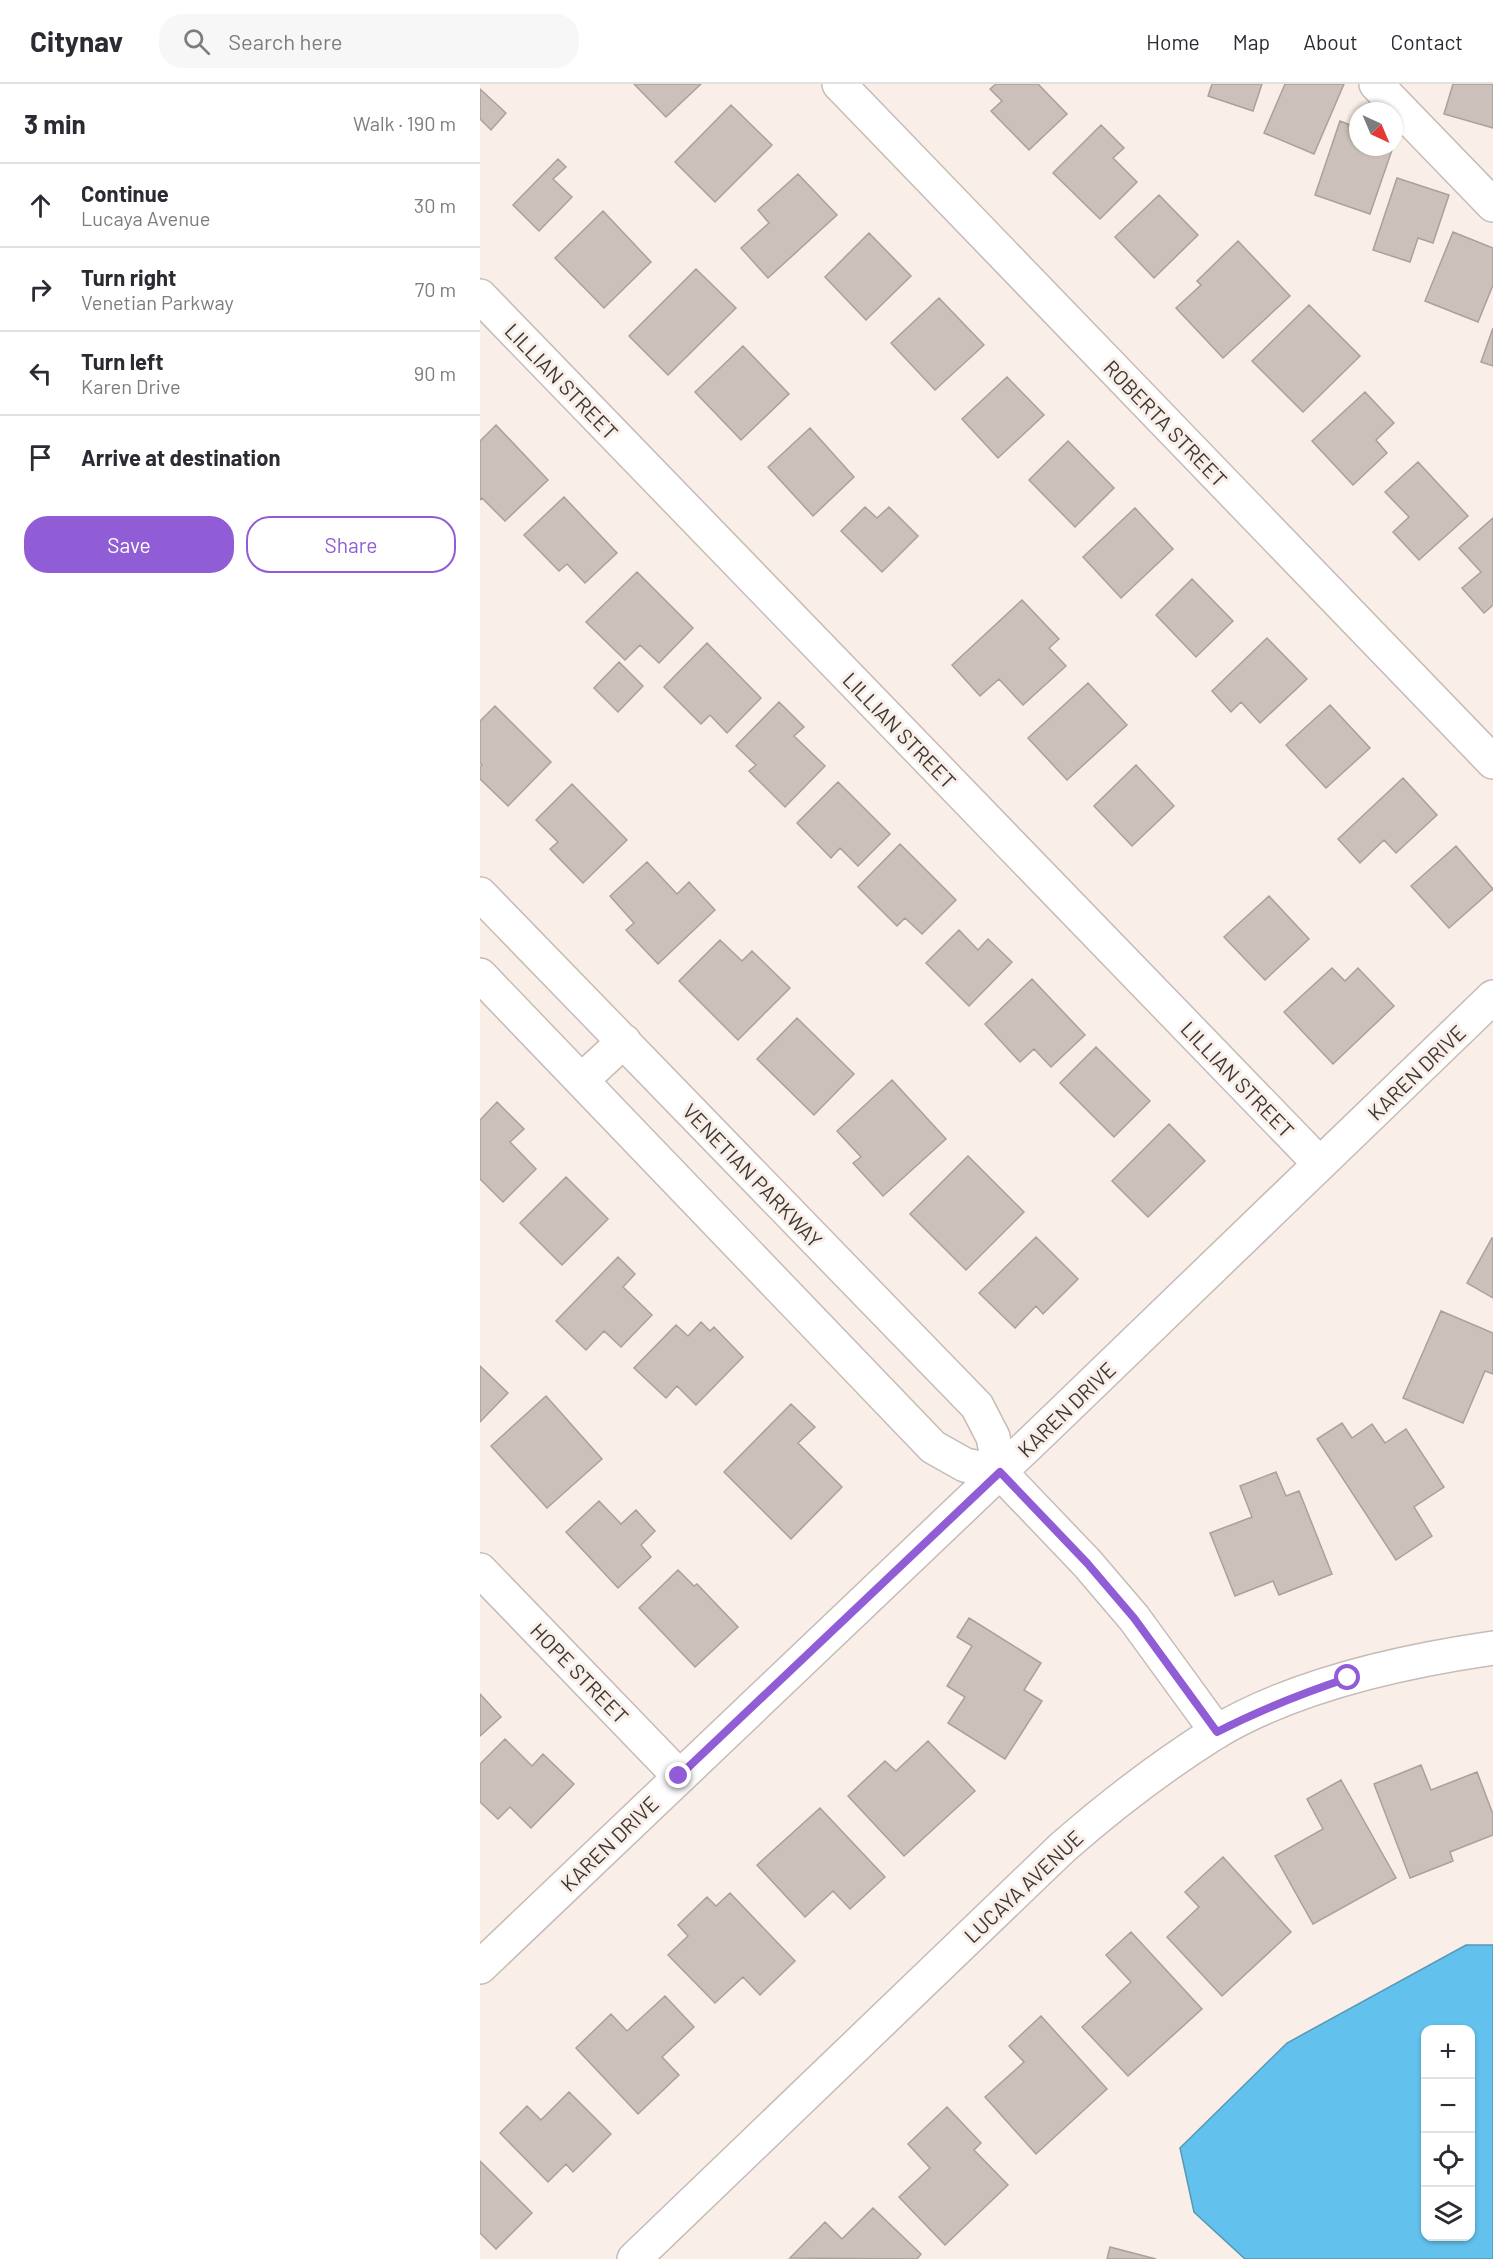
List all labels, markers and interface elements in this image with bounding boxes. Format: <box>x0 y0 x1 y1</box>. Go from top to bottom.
search box <box>159 14 579 68</box>
text: Citynav <box>30 24 123 58</box>
icon: search <box>180 25 213 58</box>
text: Search here <box>228 28 343 54</box>
text: Home <box>1146 29 1200 54</box>
text: Map <box>1233 29 1270 54</box>
text: About <box>1303 29 1358 54</box>
text: Contact <box>1391 29 1463 54</box>
north arrow <box>1349 102 1403 156</box>
text: 3 min <box>24 108 86 139</box>
text: Walk · 190 m <box>353 111 456 135</box>
text: Continue <box>81 180 169 206</box>
icon: ahead <box>24 189 57 222</box>
text: 30 m <box>414 193 456 217</box>
text: Lucaya Avenue <box>81 206 210 230</box>
text: Turn right <box>81 264 176 290</box>
icon: right <box>24 273 57 306</box>
text: 70 m <box>415 277 456 301</box>
text: Venetian Parkway <box>81 290 234 314</box>
street label: LILLIAN STREET <box>500 318 624 444</box>
text: Turn left <box>81 348 164 374</box>
street label: ROBERTA STREET <box>1099 354 1233 492</box>
icon: left <box>24 357 57 390</box>
text: 90 m <box>414 361 456 385</box>
text: Karen Drive <box>81 374 181 398</box>
icon: arrive <box>24 441 57 474</box>
text: Arrive at destination <box>81 444 280 470</box>
button: Save <box>24 516 234 573</box>
button: Share <box>246 516 456 573</box>
street label: LILLIAN STREET <box>838 667 962 793</box>
street label: LILLIAN STREET <box>1176 1016 1300 1142</box>
street label: KAREN DRIVE <box>1362 1019 1470 1125</box>
street label: VENETIAN PARKWAY <box>678 1098 828 1252</box>
street label: KAREN DRIVE <box>1012 1356 1120 1462</box>
street label: HOPE STREET <box>526 1618 634 1729</box>
route start <box>1334 1664 1360 1690</box>
route end <box>665 1762 691 1788</box>
street label: KAREN DRIVE <box>555 1790 663 1896</box>
street label: LUCAYA AVENUE <box>958 1825 1088 1947</box>
map controls <box>1421 2025 1475 2241</box>
button: + <box>1421 2025 1475 2079</box>
button: − <box>1421 2079 1475 2133</box>
button: locate <box>1421 2133 1475 2187</box>
button: layers <box>1421 2187 1475 2241</box>

